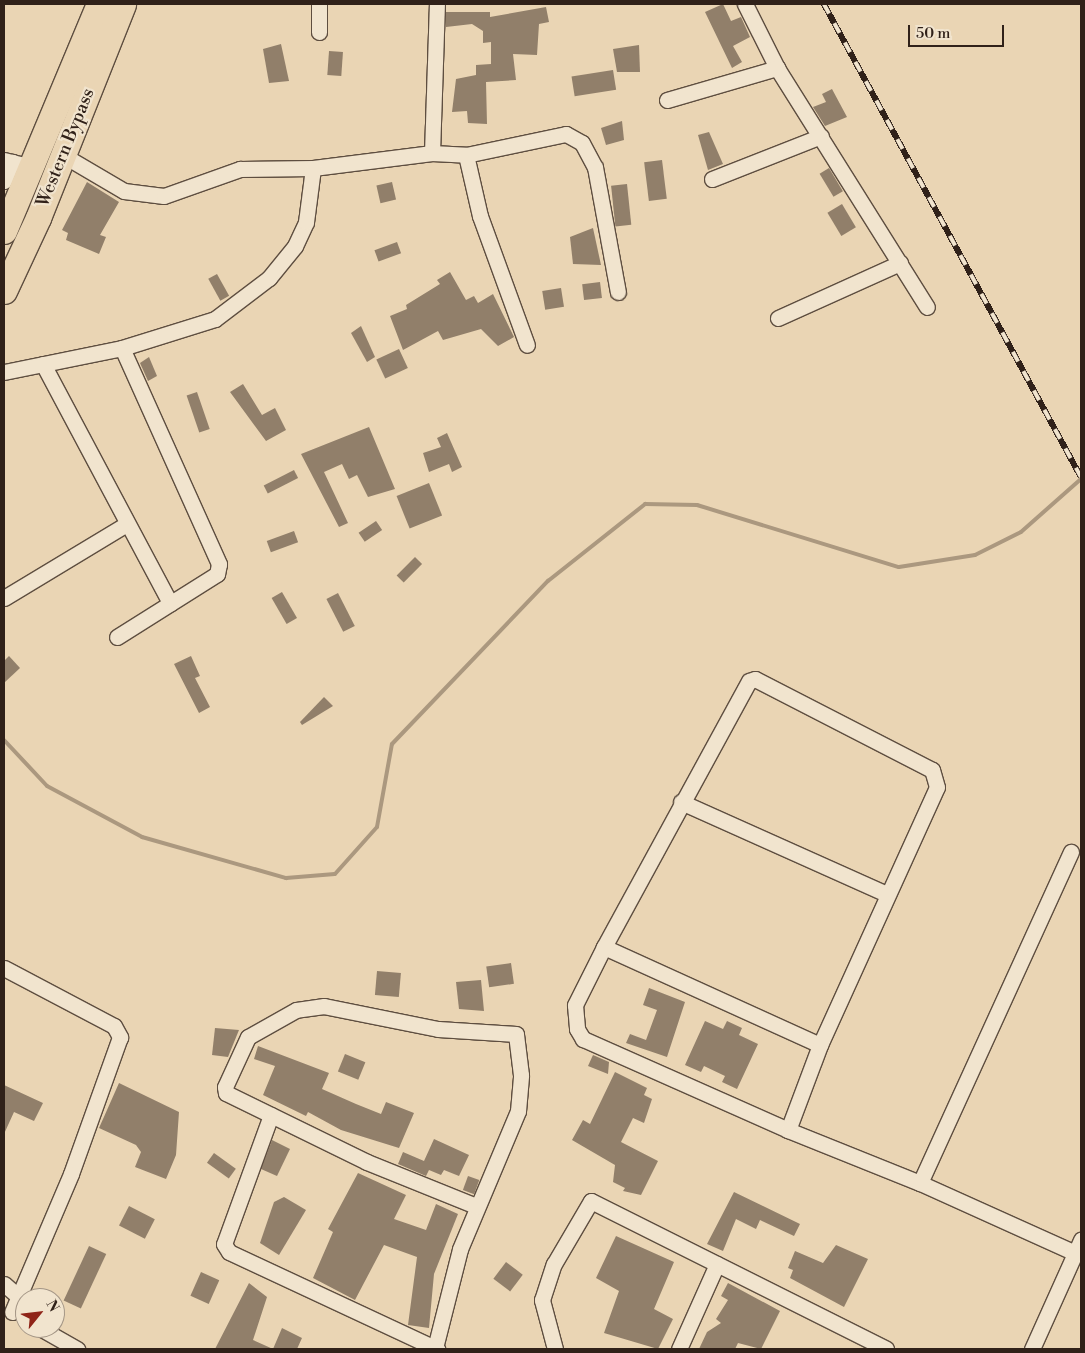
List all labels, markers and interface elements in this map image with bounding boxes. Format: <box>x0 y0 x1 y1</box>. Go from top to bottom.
scale bar <box>910 15 1006 47</box>
text: 50 m <box>916 24 950 43</box>
street label: Western Bypass <box>32 85 100 211</box>
north arrow <box>15 1288 65 1338</box>
text: N <box>42 1297 63 1315</box>

